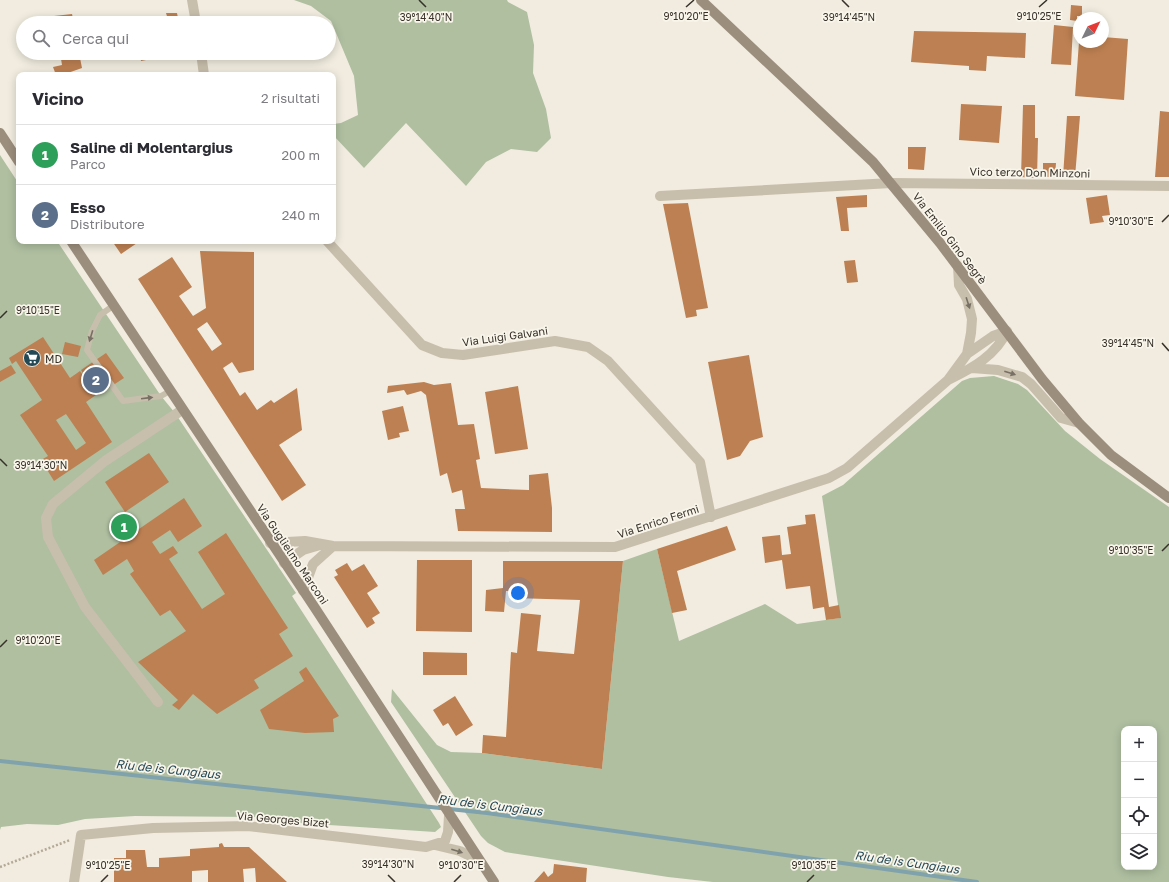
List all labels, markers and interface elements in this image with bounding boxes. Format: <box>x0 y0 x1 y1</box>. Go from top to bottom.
text: 9°10'20"E <box>663 10 709 22</box>
text: 9°10'25"E <box>1017 10 1061 22</box>
text: 39°14'40"N <box>400 11 452 23</box>
text: 39°14'45"N <box>823 11 875 23</box>
north arrow <box>1073 12 1109 48</box>
search box <box>16 16 336 60</box>
icon: search <box>30 27 52 49</box>
text: Cerca qui <box>62 29 129 47</box>
text: Vicino <box>32 88 84 109</box>
text: 2 risultati <box>261 90 320 106</box>
text: Saline di Molentargius <box>70 138 233 156</box>
text: 1 <box>42 147 48 163</box>
text: 200 m <box>282 147 320 163</box>
text: Parco <box>70 156 106 172</box>
street label: Vico terzo Don Minzoni <box>970 164 1091 180</box>
street label: Via Emilio Gino Segrè <box>910 190 990 286</box>
text: Esso <box>70 198 105 216</box>
text: 2 <box>41 207 49 223</box>
text: 240 m <box>282 207 320 223</box>
text: 9°10'30"E <box>1108 215 1154 227</box>
text: Distributore <box>70 216 145 232</box>
one-way arrow <box>965 297 971 309</box>
text: 9°10'15"E <box>16 304 60 316</box>
street label: Via Luigi Galvani <box>461 324 549 348</box>
one-way arrow <box>88 330 94 342</box>
text: 39°14'45"N <box>1102 337 1154 349</box>
supermarket icon: MD <box>22 348 42 368</box>
place label: MD <box>45 352 62 365</box>
pin: 2 <box>83 365 109 395</box>
one-way arrow <box>1005 370 1017 376</box>
one-way arrow <box>141 395 153 401</box>
text: 39°14'30"N <box>15 459 67 471</box>
street label: Via Guglielmo Marconi <box>255 501 331 607</box>
street label: Via Enrico Fermi <box>616 502 701 540</box>
pin: 1 <box>111 512 137 542</box>
text: 9°10'35"E <box>1109 544 1153 556</box>
your location <box>508 583 528 603</box>
text: 9°10'20"E <box>15 634 61 646</box>
map controls <box>1121 726 1157 870</box>
button: + <box>1121 726 1157 762</box>
water label: Riu de is Cungiaus <box>115 756 222 782</box>
button: − <box>1121 762 1157 798</box>
water label: Riu de is Cungiaus <box>437 791 544 819</box>
button: locate <box>1121 798 1157 834</box>
street label: Via Georges Bizet <box>236 808 330 830</box>
button: layers <box>1121 834 1157 870</box>
water label: Riu de is Cungiaus <box>854 847 961 877</box>
one-way arrow <box>451 848 463 854</box>
text: 39°14'30"N <box>362 858 414 870</box>
text: 9°10'25"E <box>86 859 130 871</box>
text: 9°10'30"E <box>438 859 484 871</box>
text: 9°10'35"E <box>792 859 836 871</box>

